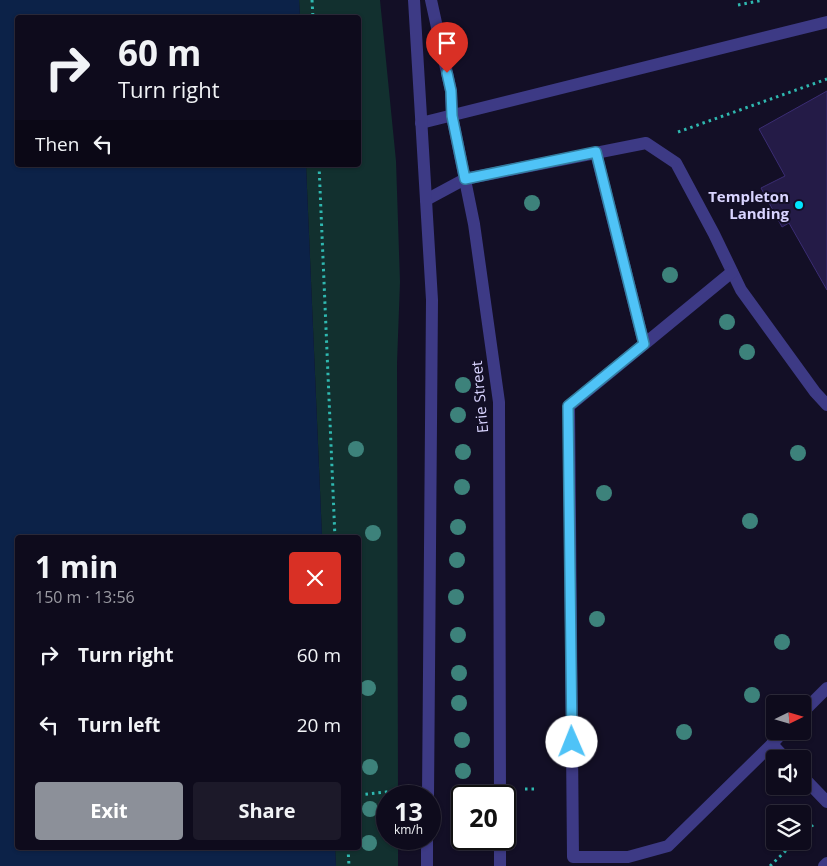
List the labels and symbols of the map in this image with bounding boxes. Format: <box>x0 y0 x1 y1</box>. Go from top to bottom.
pin <box>426 22 468 73</box>
place label: Templeton Landing <box>708 186 790 223</box>
marker: Templeton Landing <box>793 199 805 211</box>
street label: Erie Street <box>466 360 492 434</box>
north arrow <box>766 695 811 740</box>
position arrow <box>545 715 597 767</box>
speed limit sign: 20 <box>451 785 516 850</box>

